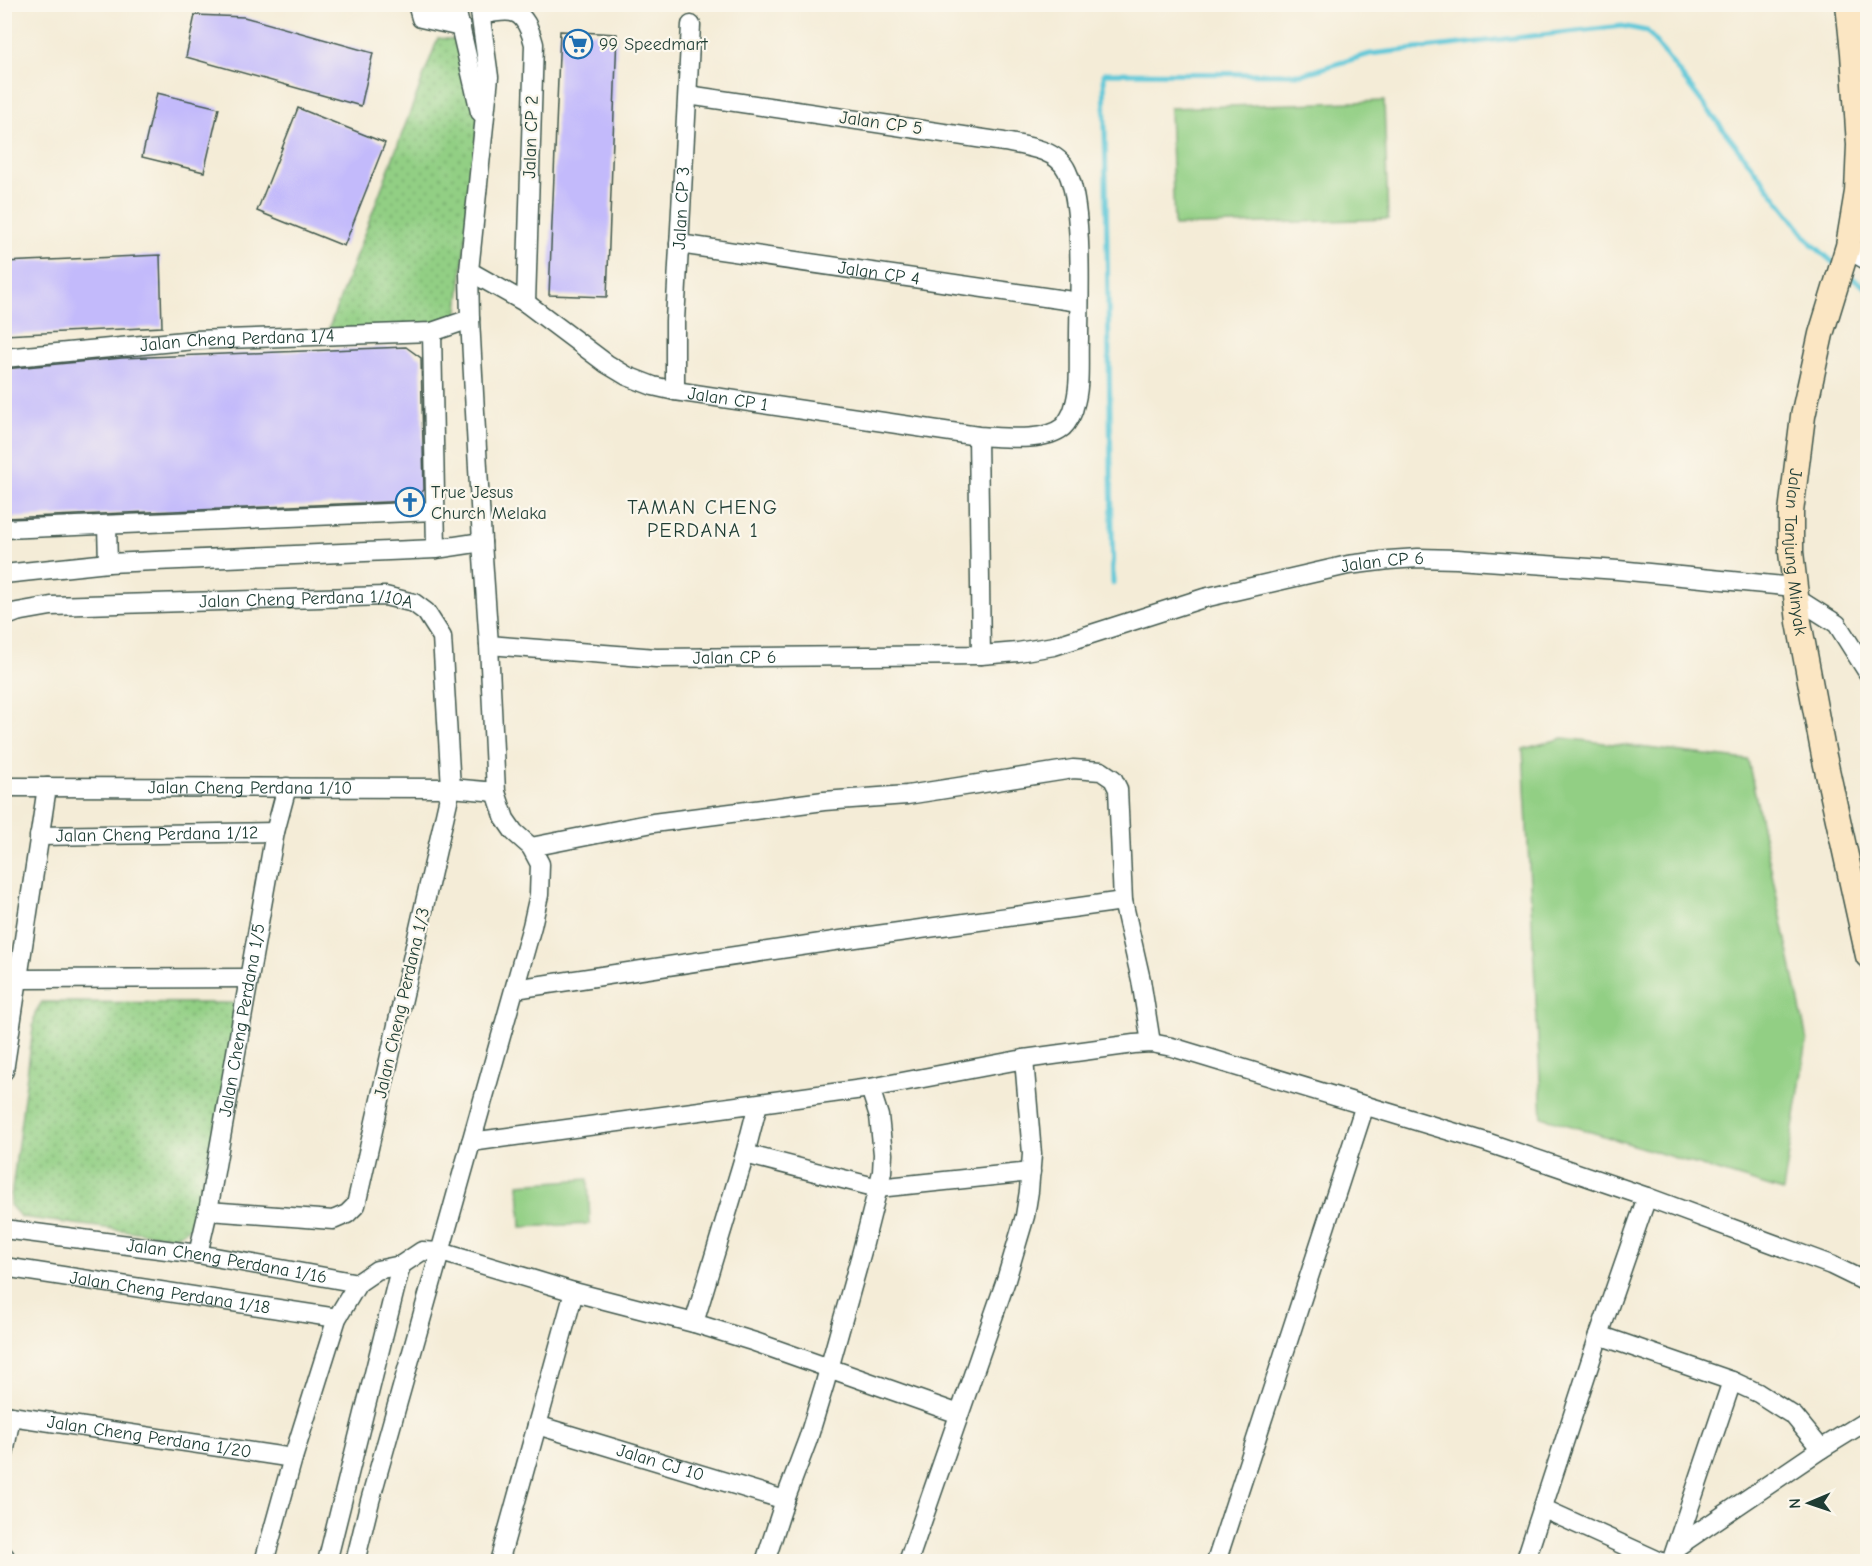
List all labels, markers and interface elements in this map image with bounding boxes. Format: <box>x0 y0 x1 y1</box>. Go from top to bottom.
supermarket icon: 99 Speedmart <box>562 28 594 60</box>
place label: 99 Speedmart <box>599 34 709 55</box>
street label: Jalan CP 2 <box>519 95 543 179</box>
street label: Jalan CP 5 <box>838 107 924 139</box>
street label: Jalan CP 3 <box>668 166 694 250</box>
street label: Jalan CP 4 <box>837 257 921 289</box>
street label: Jalan Cheng Perdana 1/4 <box>139 325 335 356</box>
street label: Jalan CP 1 <box>686 383 770 415</box>
street label: Jalan Tanjung Minyak <box>1780 467 1812 637</box>
place label: True Jesus Church Melaka <box>431 482 547 524</box>
church icon: True Jesus Church Melaka <box>394 486 426 518</box>
district label: TAMAN CHENG PERDANA 1 <box>627 496 779 542</box>
street label: Jalan CP 6 <box>1339 547 1424 577</box>
street label: Jalan Cheng Perdana 1/10A <box>199 585 415 613</box>
street label: Jalan CP 6 <box>693 646 776 668</box>
street label: Jalan Cheng Perdana 1/10 <box>148 777 352 798</box>
street label: Jalan Cheng Perdana 1/12 <box>55 822 258 846</box>
street label: Jalan Cheng Perdana 1/3 <box>370 906 434 1100</box>
street label: Jalan Cheng Perdana 1/5 <box>214 922 269 1118</box>
street label: Jalan Cheng Perdana 1/16 <box>125 1234 329 1288</box>
street label: Jalan Cheng Perdana 1/18 <box>68 1267 272 1318</box>
street label: Jalan Cheng Perdana 1/20 <box>46 1411 253 1462</box>
street label: Jalan CJ 10 <box>614 1439 707 1485</box>
north arrow <box>1779 1473 1839 1533</box>
text: N <box>1786 1498 1804 1509</box>

